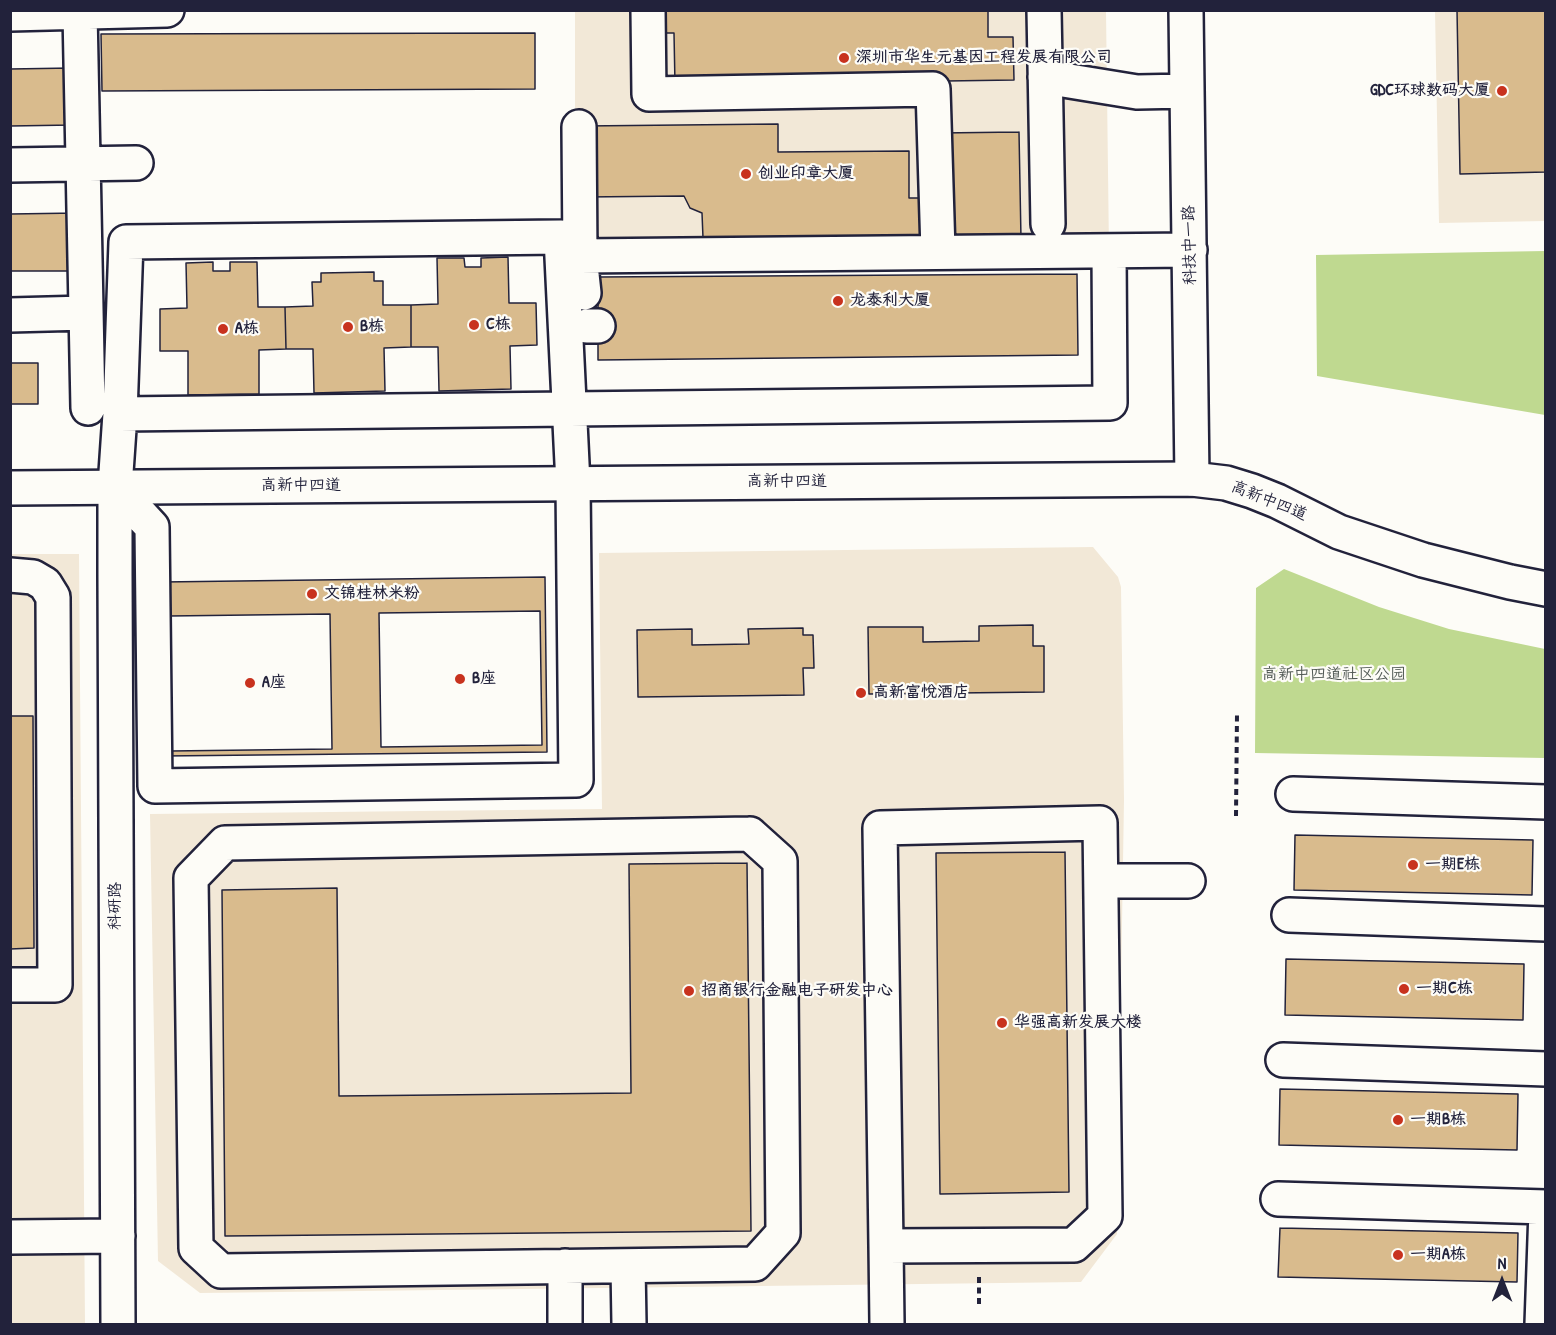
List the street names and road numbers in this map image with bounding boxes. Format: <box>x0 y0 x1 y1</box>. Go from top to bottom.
street label: 科技中一路 <box>1180 205 1200 285</box>
street label: 高新中四道 <box>747 472 827 492</box>
street label: 高新中四道 <box>261 476 341 496</box>
street label: 高新中四道 <box>1228 477 1310 525</box>
street label: 科研路 <box>106 882 126 930</box>

